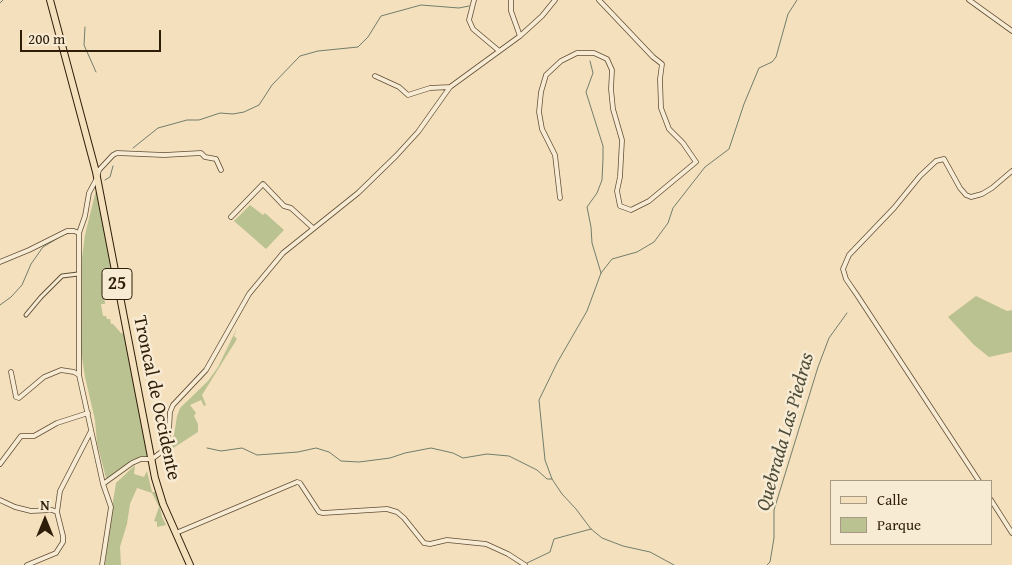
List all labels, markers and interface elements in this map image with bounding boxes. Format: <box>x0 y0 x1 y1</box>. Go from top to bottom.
scale bar <box>22 20 164 52</box>
text: 200 m <box>28 28 65 49</box>
road number: 25 <box>102 268 132 300</box>
street label: Troncal de Occidente <box>127 314 185 482</box>
water label: Quebrada Las Piedras <box>752 350 820 514</box>
legend <box>830 480 992 545</box>
text: Calle <box>877 489 908 510</box>
north arrow <box>20 495 70 545</box>
text: N <box>40 495 50 515</box>
text: Parque <box>877 514 921 535</box>

